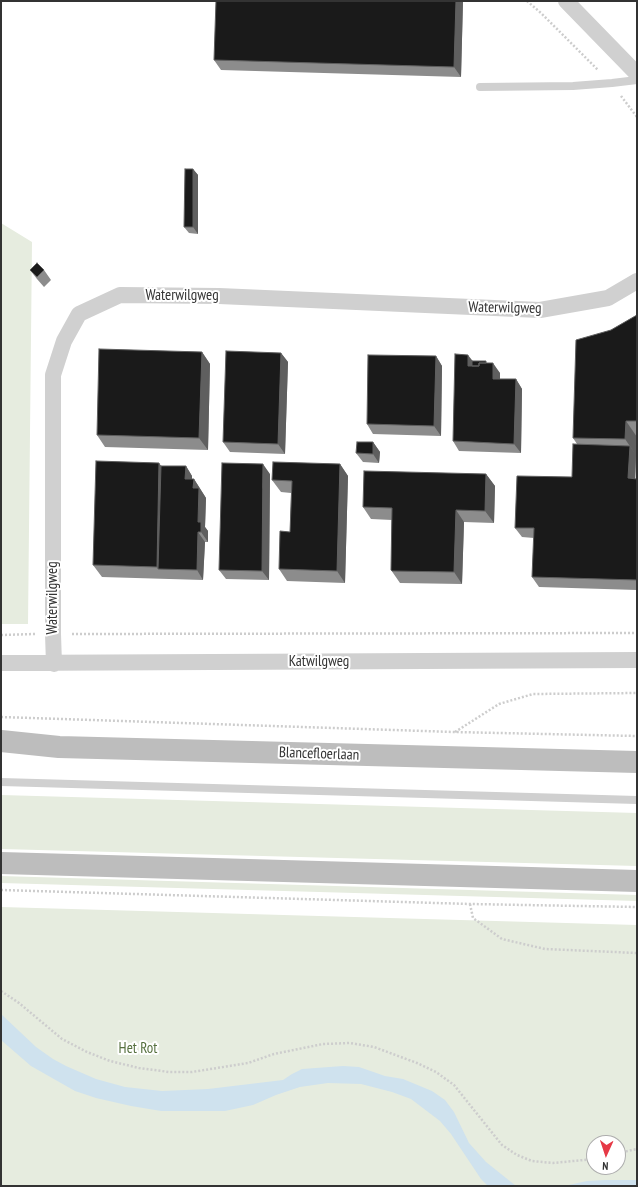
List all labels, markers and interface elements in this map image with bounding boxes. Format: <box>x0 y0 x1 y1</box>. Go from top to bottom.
street label: Waterwilgweg <box>145 287 219 305</box>
street label: Waterwilgweg <box>468 298 542 318</box>
street label: Waterwilgweg <box>44 561 62 635</box>
street label: Katwilgweg <box>289 653 349 671</box>
street label: Blancefloerlaan <box>279 744 359 764</box>
park label: Het Rot <box>119 1040 157 1058</box>
north arrow <box>586 1135 626 1175</box>
text: N <box>602 1159 609 1173</box>

